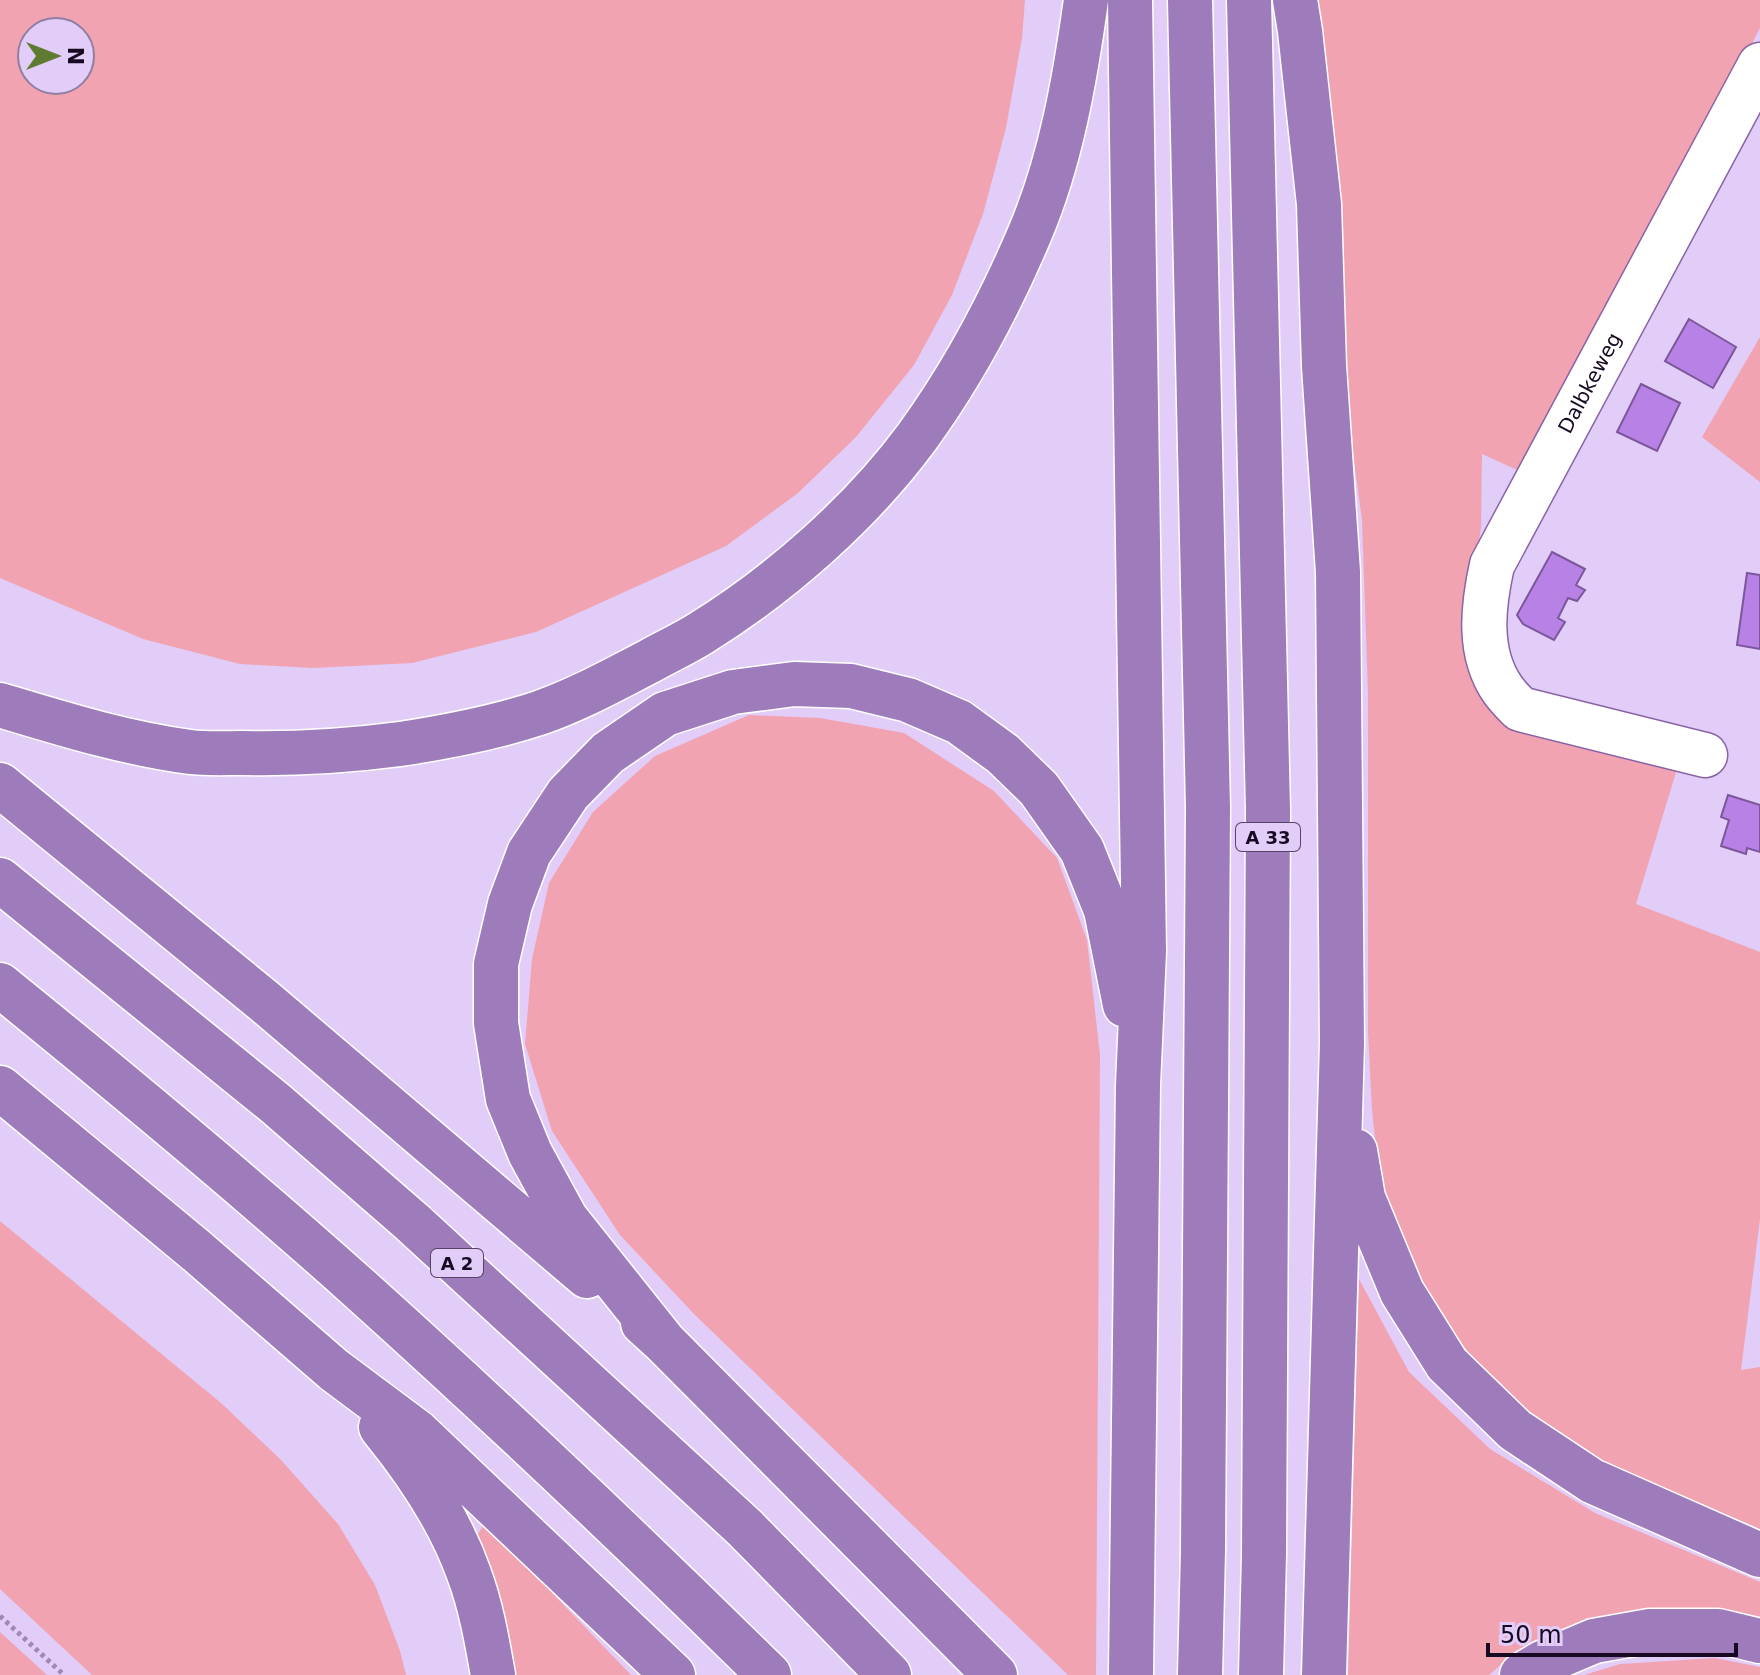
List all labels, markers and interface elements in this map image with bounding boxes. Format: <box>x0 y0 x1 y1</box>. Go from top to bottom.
north arrow <box>16 16 96 96</box>
text: N <box>63 47 88 65</box>
street label: Dalbkeweg <box>1553 329 1626 437</box>
road number: A 33 <box>1236 823 1300 851</box>
road number: A 2 <box>431 1249 483 1277</box>
scale bar <box>1488 1607 1736 1657</box>
text: 50 m <box>1500 1621 1562 1649</box>

